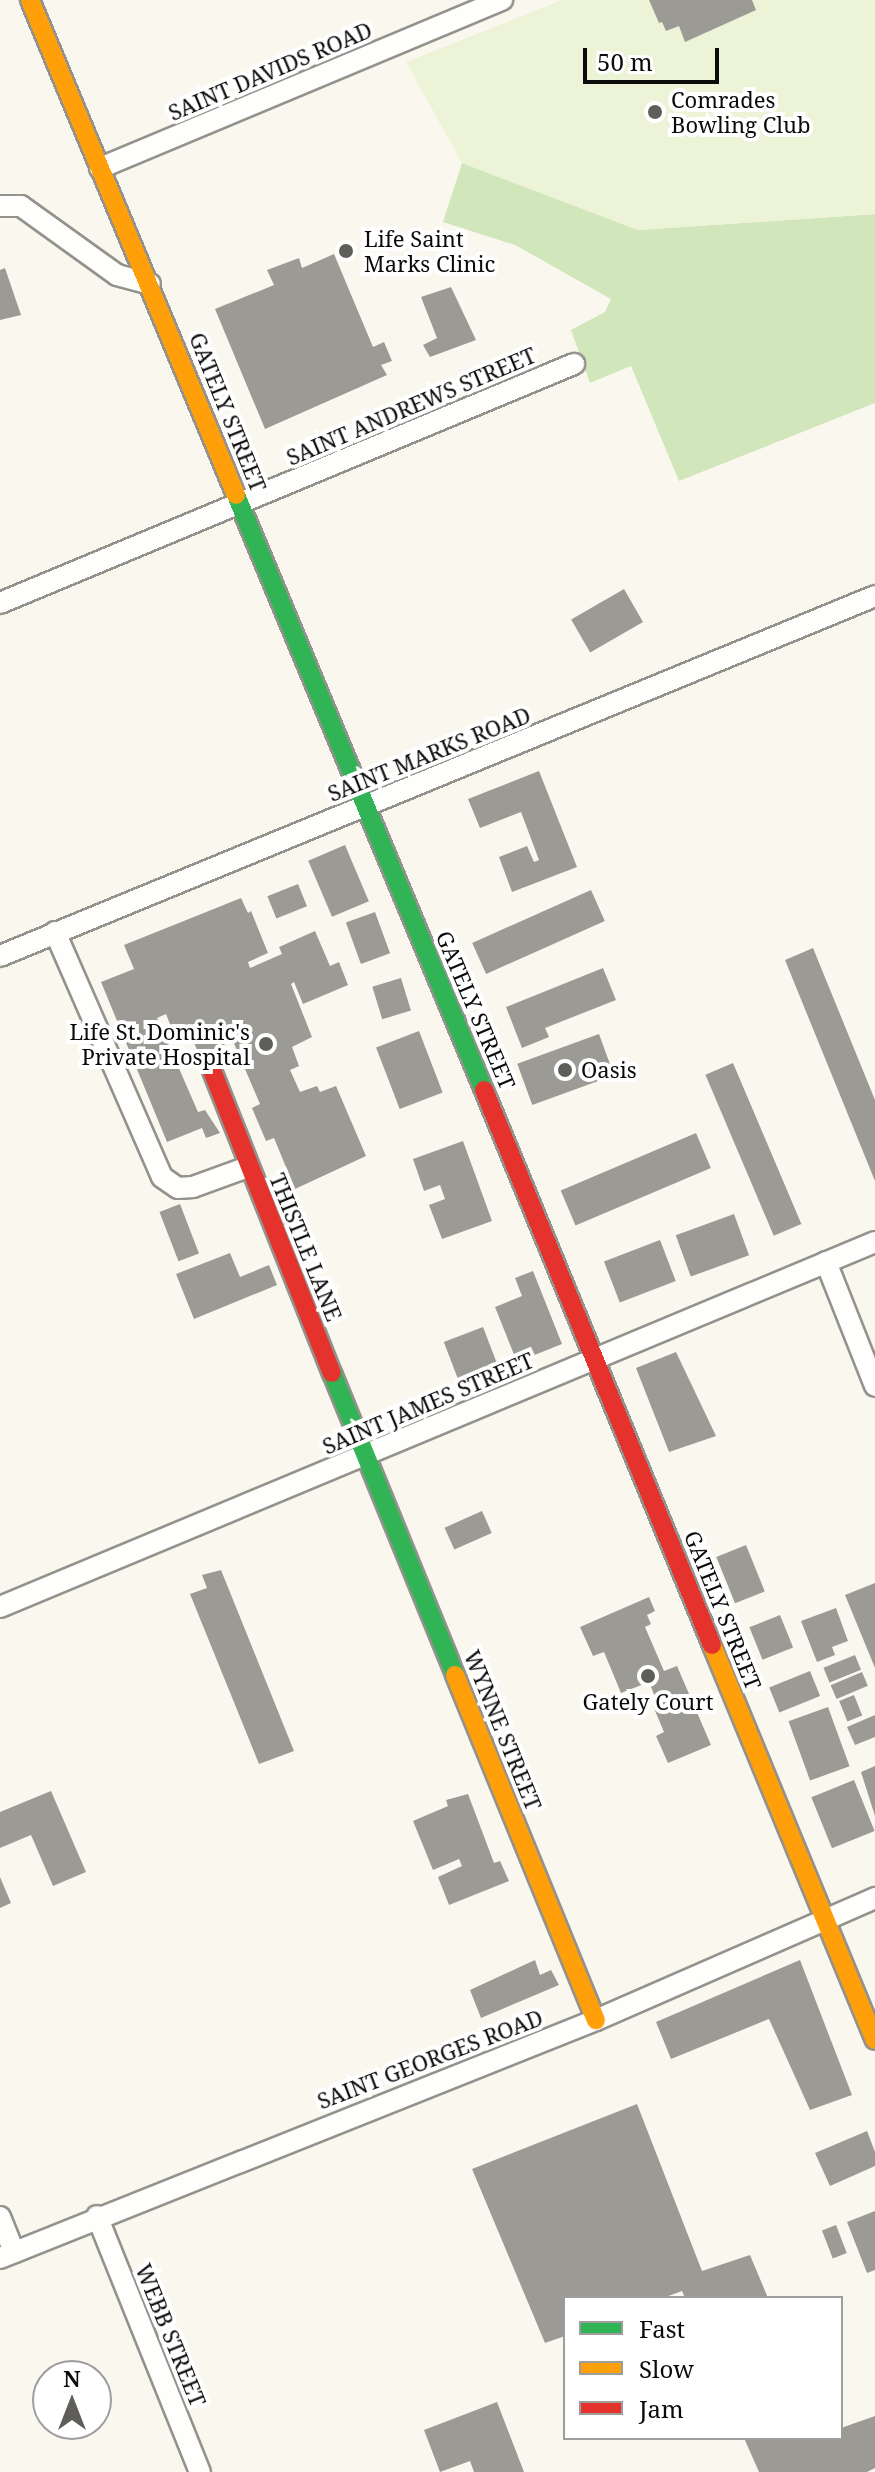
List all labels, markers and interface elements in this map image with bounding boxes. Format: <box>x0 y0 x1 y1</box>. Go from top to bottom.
street label: SAINT DAVIDS ROAD <box>164 16 376 126</box>
scale bar <box>587 32 723 82</box>
text: 50 m <box>597 45 653 78</box>
place label: Comrades Bowling Club <box>671 86 810 138</box>
marker: Comrades Bowling Club <box>646 103 664 121</box>
place label: Life Saint Marks Clinic <box>364 225 495 276</box>
marker: Life Saint Marks Clinic <box>335 240 357 262</box>
street label: GATELY STREET <box>184 329 272 495</box>
street label: SAINT ANDREWS STREET <box>282 341 540 471</box>
street label: SAINT MARKS ROAD <box>324 701 534 807</box>
street label: GATELY STREET <box>431 927 521 1093</box>
place label: Life St. Dominic's Private Hospital <box>69 1018 250 1070</box>
marker: Life St. Dominic's Private Hospital <box>257 1035 275 1053</box>
place label: Oasis <box>581 1057 637 1083</box>
marker: Oasis <box>556 1061 574 1079</box>
street label: THISTLE LANE <box>264 1169 348 1325</box>
street label: SAINT JAMES STREET <box>318 1347 538 1459</box>
street label: GATELY STREET <box>679 1527 767 1693</box>
street label: WYNNE STREET <box>459 1646 547 1814</box>
marker: Gately Court <box>639 1667 657 1685</box>
place label: Gately Court <box>583 1689 713 1715</box>
street label: SAINT GEORGES ROAD <box>314 2004 546 2114</box>
street label: WEBB STREET <box>130 2260 212 2410</box>
legend <box>563 2296 843 2440</box>
text: Fast <box>639 2312 685 2345</box>
text: Slow <box>639 2352 694 2385</box>
north arrow <box>32 2360 112 2440</box>
text: N <box>63 2363 81 2393</box>
text: Jam <box>639 2392 684 2425</box>

